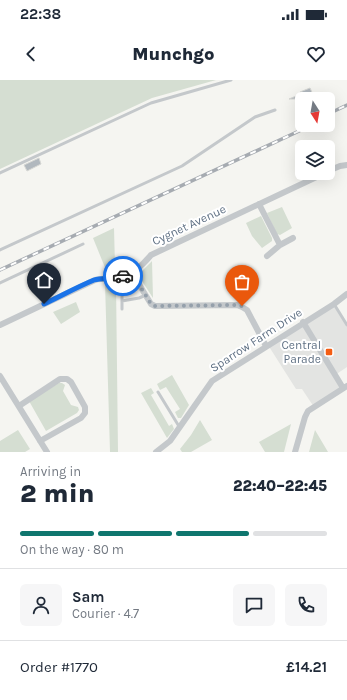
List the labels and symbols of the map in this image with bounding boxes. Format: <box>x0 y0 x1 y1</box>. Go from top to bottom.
north arrow <box>295 92 335 132</box>
street label: Cygnet Avenue <box>150 202 228 248</box>
courier <box>103 256 143 296</box>
pin <box>27 263 61 304</box>
pin <box>225 265 259 306</box>
street label: Sparrow Farm Drive <box>207 305 305 375</box>
place label: Central Parade <box>281 338 321 366</box>
marker: Central Parade <box>324 347 334 357</box>

